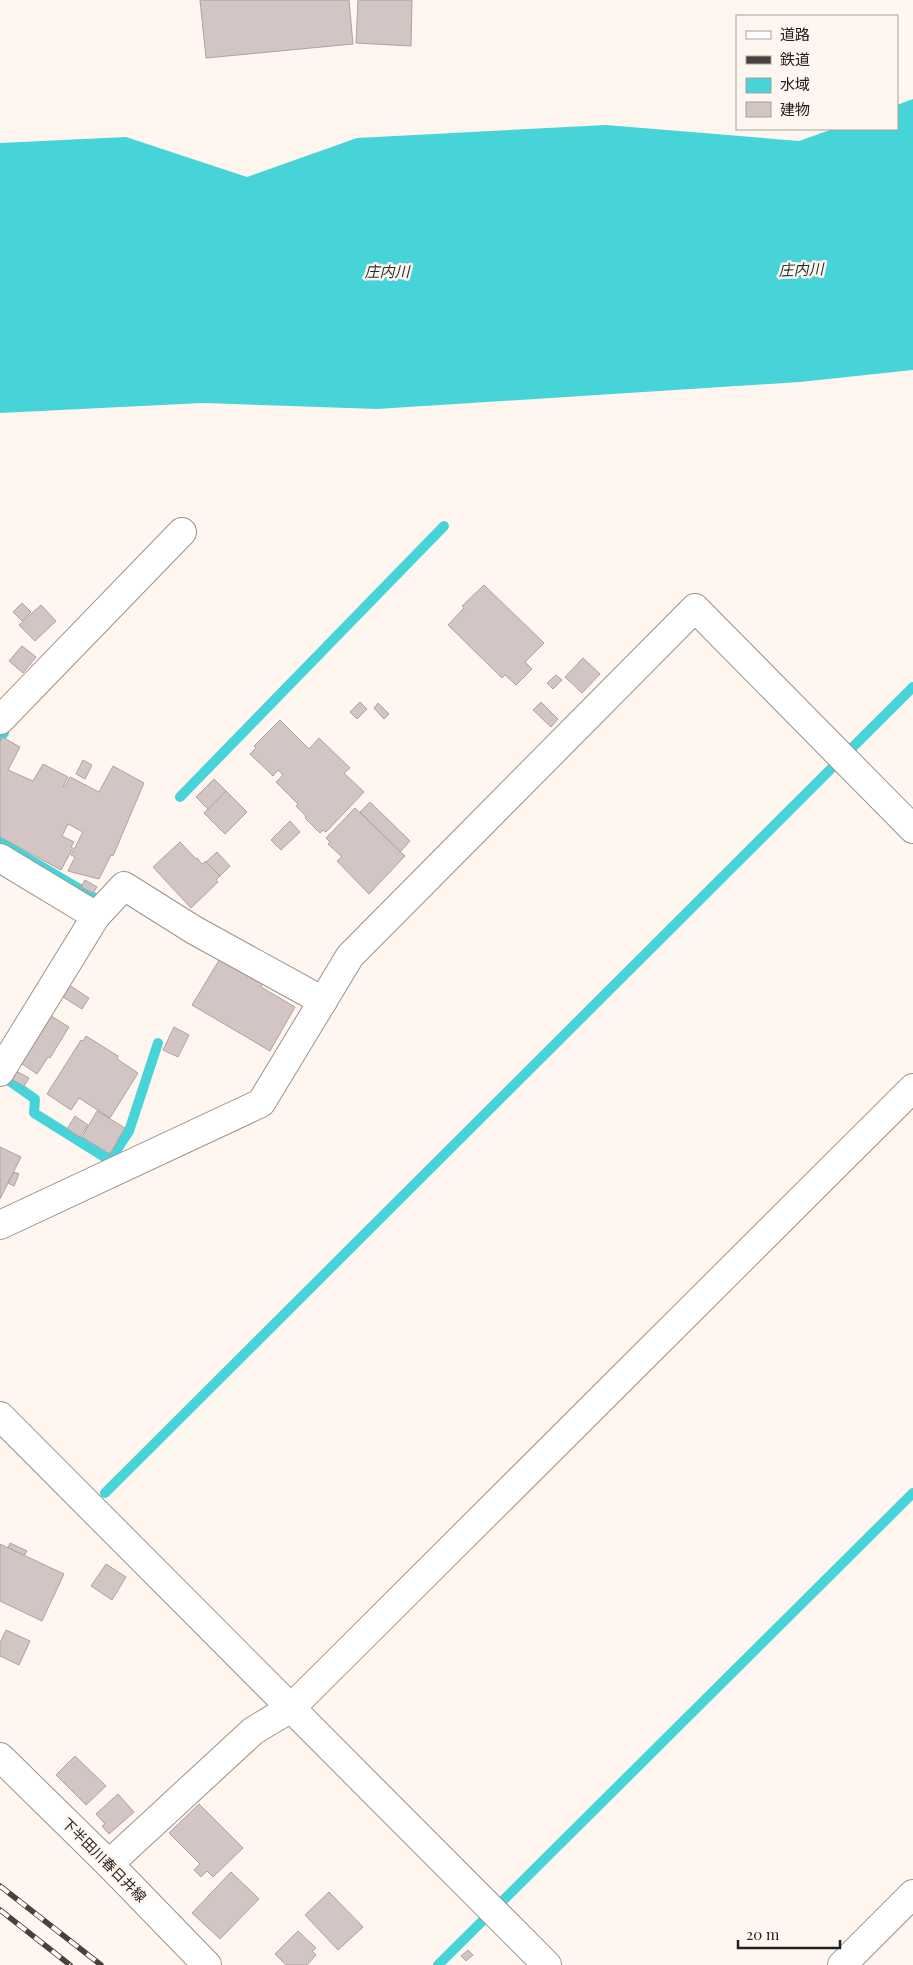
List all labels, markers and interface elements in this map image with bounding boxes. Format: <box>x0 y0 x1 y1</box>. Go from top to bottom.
legend <box>736 15 898 130</box>
text: 道路 <box>780 24 810 44</box>
text: 鉄道 <box>780 49 810 69</box>
text: 水域 <box>780 74 810 94</box>
text: 建物 <box>780 99 810 119</box>
water label: 庄内川 <box>778 258 826 280</box>
water label: 庄内川 <box>364 261 411 281</box>
street label: 下半田川春日井線 <box>58 1813 151 1906</box>
scale bar <box>738 1918 840 1950</box>
text: 20 m <box>746 1924 780 1944</box>

